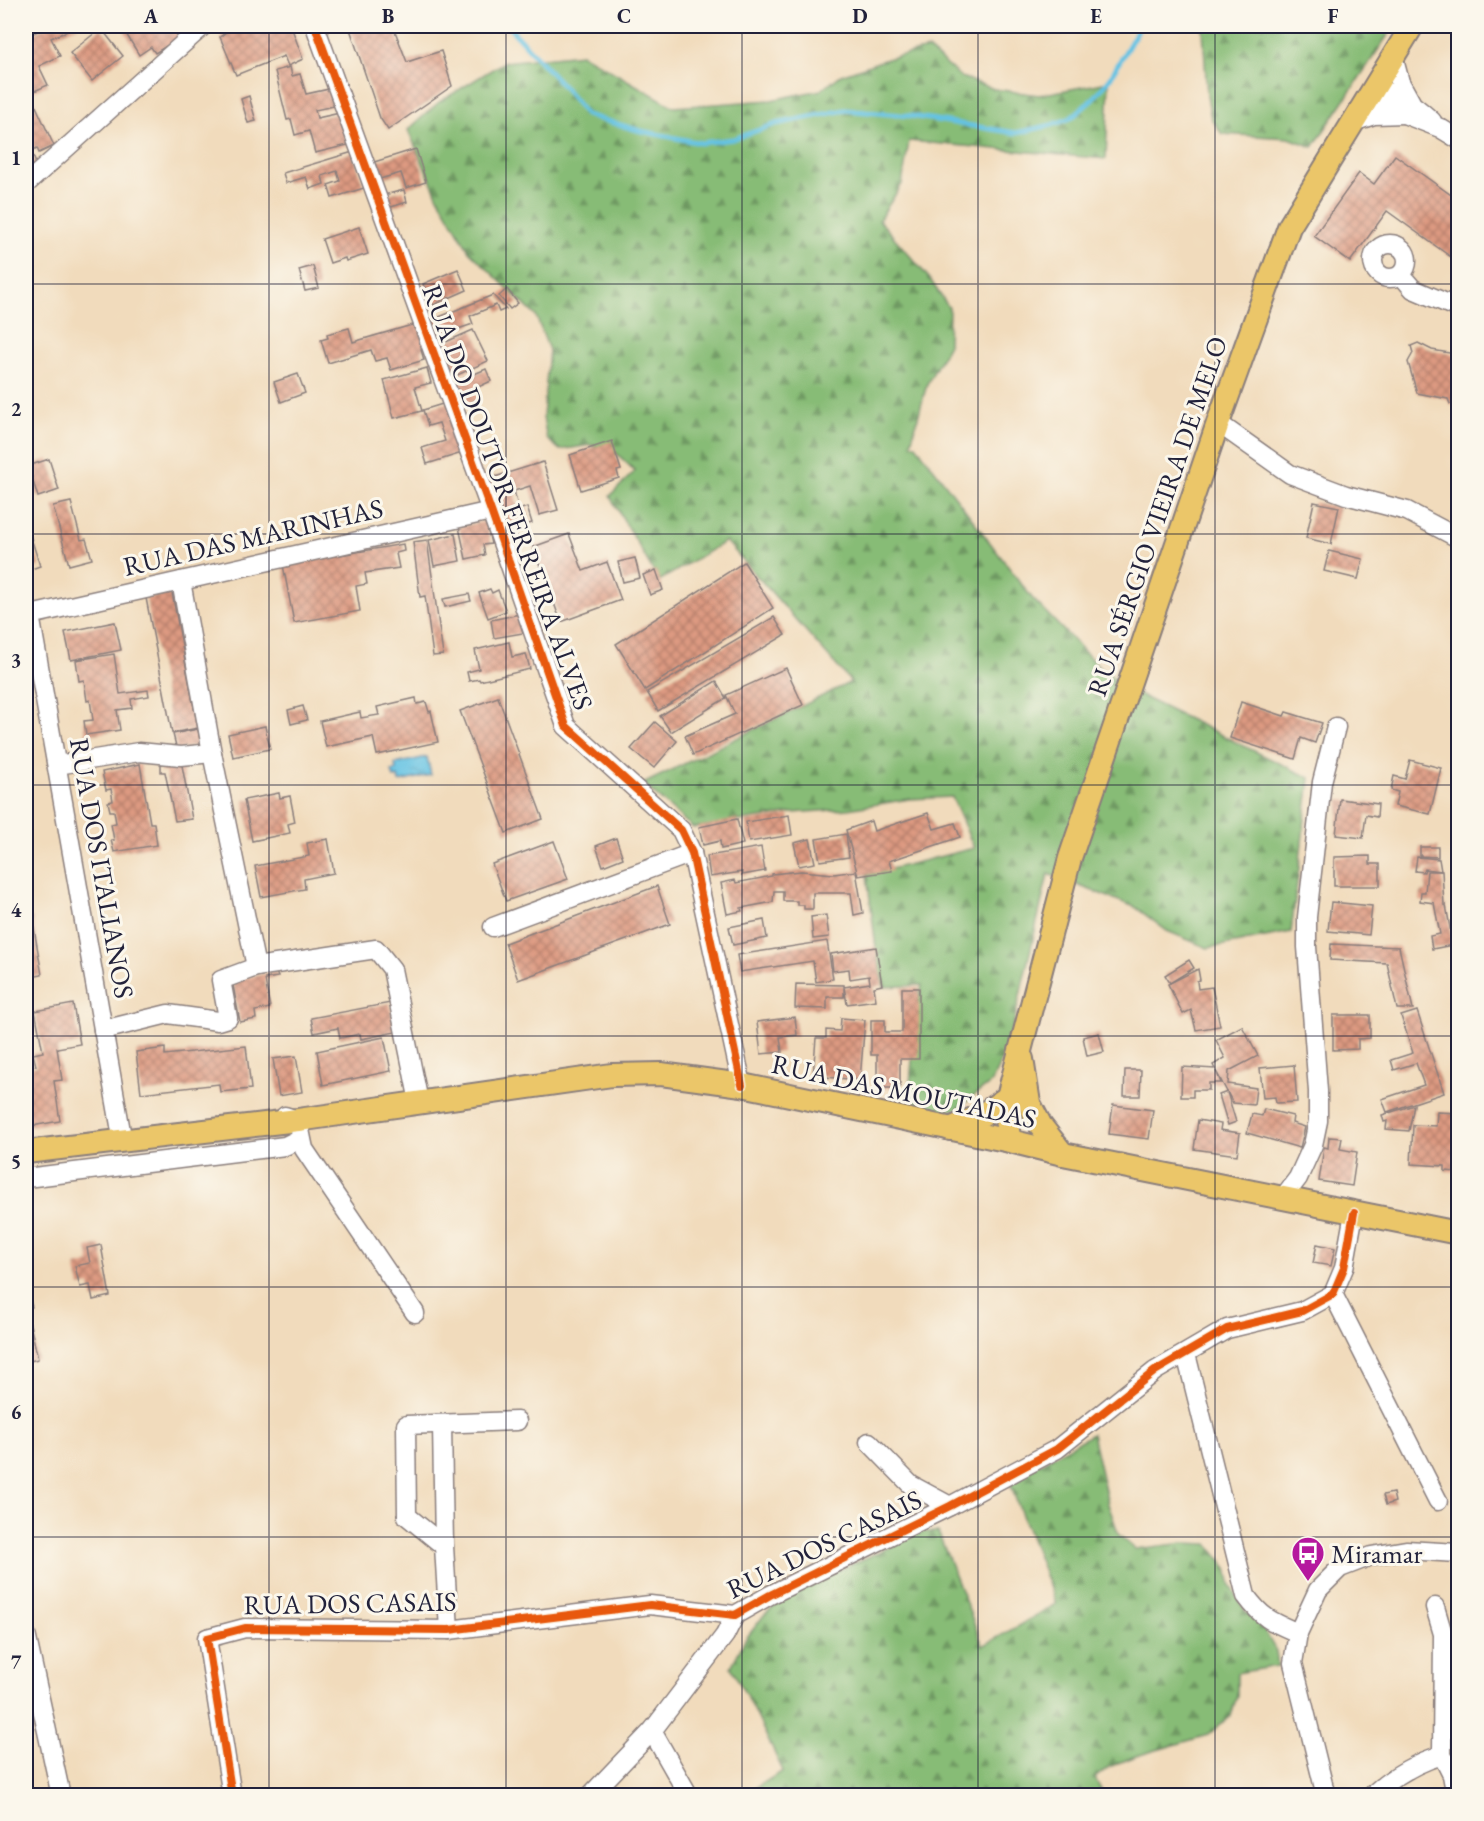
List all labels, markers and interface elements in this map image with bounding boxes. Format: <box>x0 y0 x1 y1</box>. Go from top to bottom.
text: A <box>143 3 159 29</box>
text: B <box>382 3 394 29</box>
text: C <box>617 3 631 29</box>
text: D <box>852 3 868 29</box>
text: E <box>1090 3 1102 29</box>
text: F <box>1328 3 1339 29</box>
text: 1 <box>11 145 21 171</box>
street label: RUA DO DOUTOR FERREIRA ALVES <box>415 280 601 714</box>
street label: RUA SÉRGIO VIEIRA DE MELO <box>1079 331 1235 701</box>
text: 2 <box>11 396 22 422</box>
street label: RUA DAS MARINHAS <box>120 490 386 584</box>
text: 3 <box>11 647 21 673</box>
street label: RUA DOS ITALIANOS <box>62 735 142 1001</box>
text: 4 <box>11 897 22 923</box>
street label: RUA DAS MOUTADAS <box>769 1046 1039 1136</box>
text: 5 <box>11 1148 21 1174</box>
text: 6 <box>11 1399 22 1425</box>
street label: RUA DOS CASAIS <box>721 1482 927 1606</box>
bus stop icon: Miramar <box>1290 1535 1326 1582</box>
place label: Miramar <box>1331 1536 1423 1571</box>
street label: RUA DOS CASAIS <box>243 1584 457 1622</box>
text: 7 <box>11 1649 22 1675</box>

